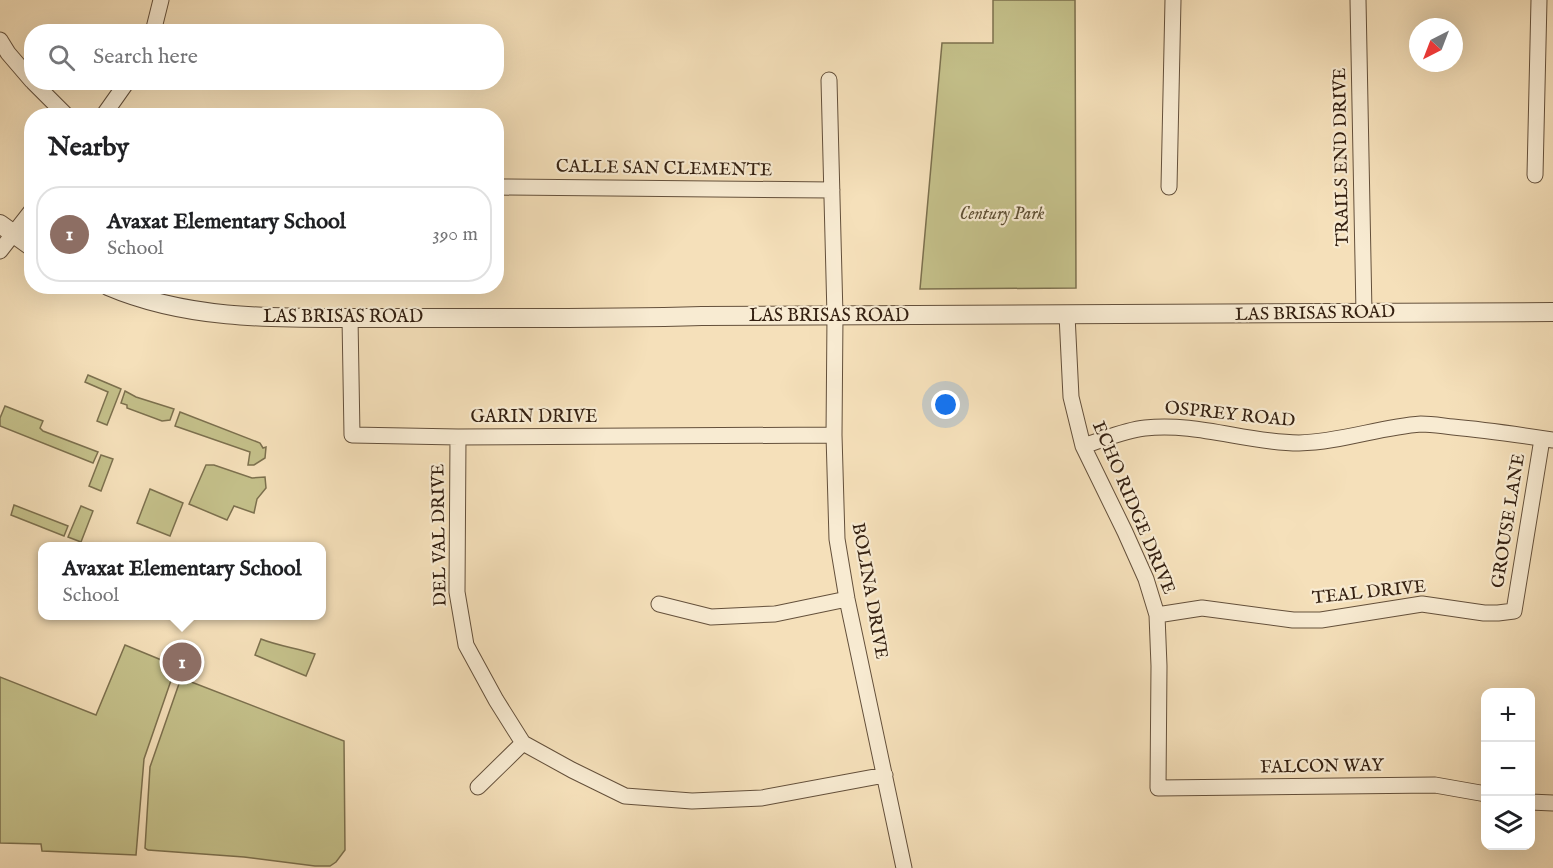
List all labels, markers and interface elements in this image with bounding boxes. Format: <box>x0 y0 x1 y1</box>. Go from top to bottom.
north arrow <box>1409 18 1463 72</box>
search box <box>24 24 504 90</box>
icon: search <box>45 41 78 74</box>
text: Search here <box>93 43 198 71</box>
street label: TRAILS END DRIVE <box>1329 67 1355 247</box>
text: Nearby <box>48 131 129 164</box>
street label: CALLE SAN CLEMENTE <box>556 156 772 182</box>
park label: Century Park <box>959 203 1045 226</box>
text: Avaxat Elementary School <box>107 208 346 236</box>
text: 1 <box>66 222 73 247</box>
text: 390 m <box>432 222 478 247</box>
text: School <box>107 236 163 261</box>
street label: LAS BRISAS ROAD <box>1235 301 1395 327</box>
street label: LAS BRISAS ROAD <box>749 305 909 328</box>
street label: LAS BRISAS ROAD <box>263 306 423 329</box>
your location <box>931 390 960 419</box>
street label: OSPREY ROAD <box>1164 397 1296 433</box>
street label: GARIN DRIVE <box>470 406 598 429</box>
street label: ECHO RIDGE DRIVE <box>1086 418 1180 598</box>
street label: GROUSE LANE <box>1487 452 1531 590</box>
street label: DEL VAL DRIVE <box>427 463 453 607</box>
street label: BOLINA DRIVE <box>846 521 892 661</box>
popup <box>38 542 326 620</box>
text: Avaxat Elementary School <box>63 555 301 583</box>
street label: TEAL DRIVE <box>1311 576 1427 610</box>
text: School <box>63 583 119 608</box>
pin: 1 <box>162 640 201 684</box>
map controls <box>1481 688 1535 850</box>
button: + <box>1481 688 1535 742</box>
button: − <box>1481 742 1535 796</box>
street label: FALCON WAY <box>1260 754 1385 780</box>
button: layers <box>1481 796 1535 850</box>

